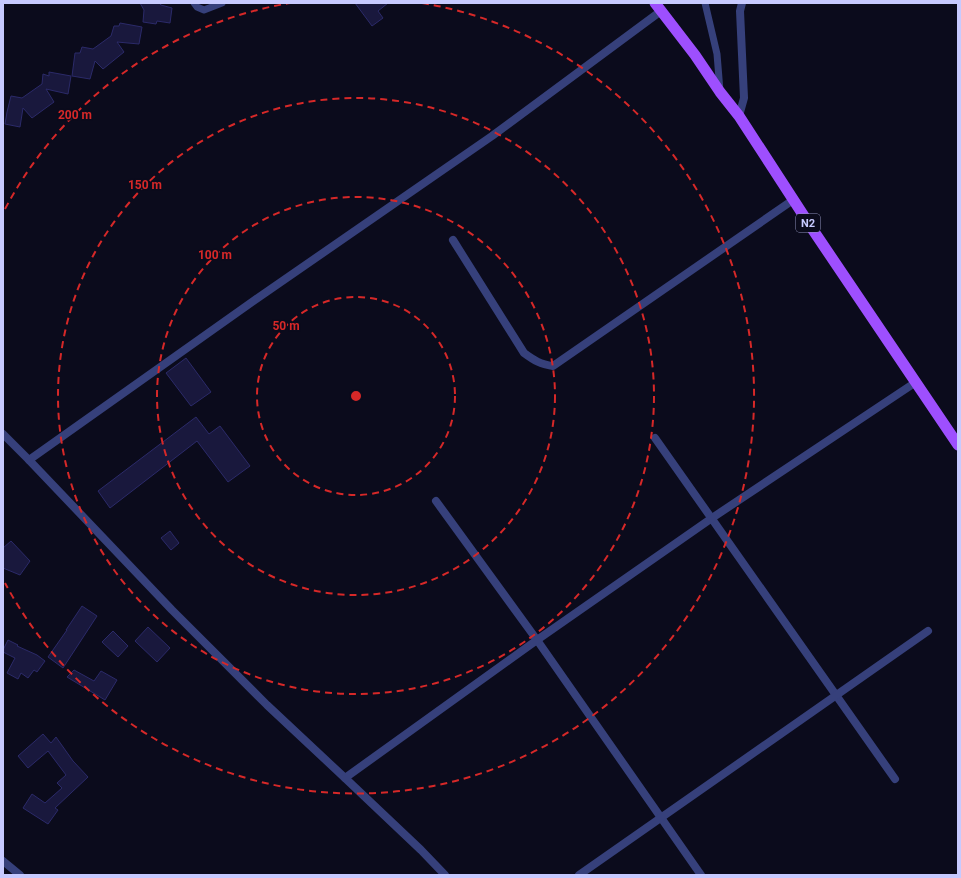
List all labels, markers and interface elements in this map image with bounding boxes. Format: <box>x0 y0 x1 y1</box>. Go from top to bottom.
text: 200 m <box>58 108 92 122</box>
text: 150 m <box>128 178 162 192</box>
road number: N2 <box>796 214 820 232</box>
text: 100 m <box>198 248 232 262</box>
text: 50 m <box>272 319 300 333</box>
centre of rings <box>349 389 363 403</box>

